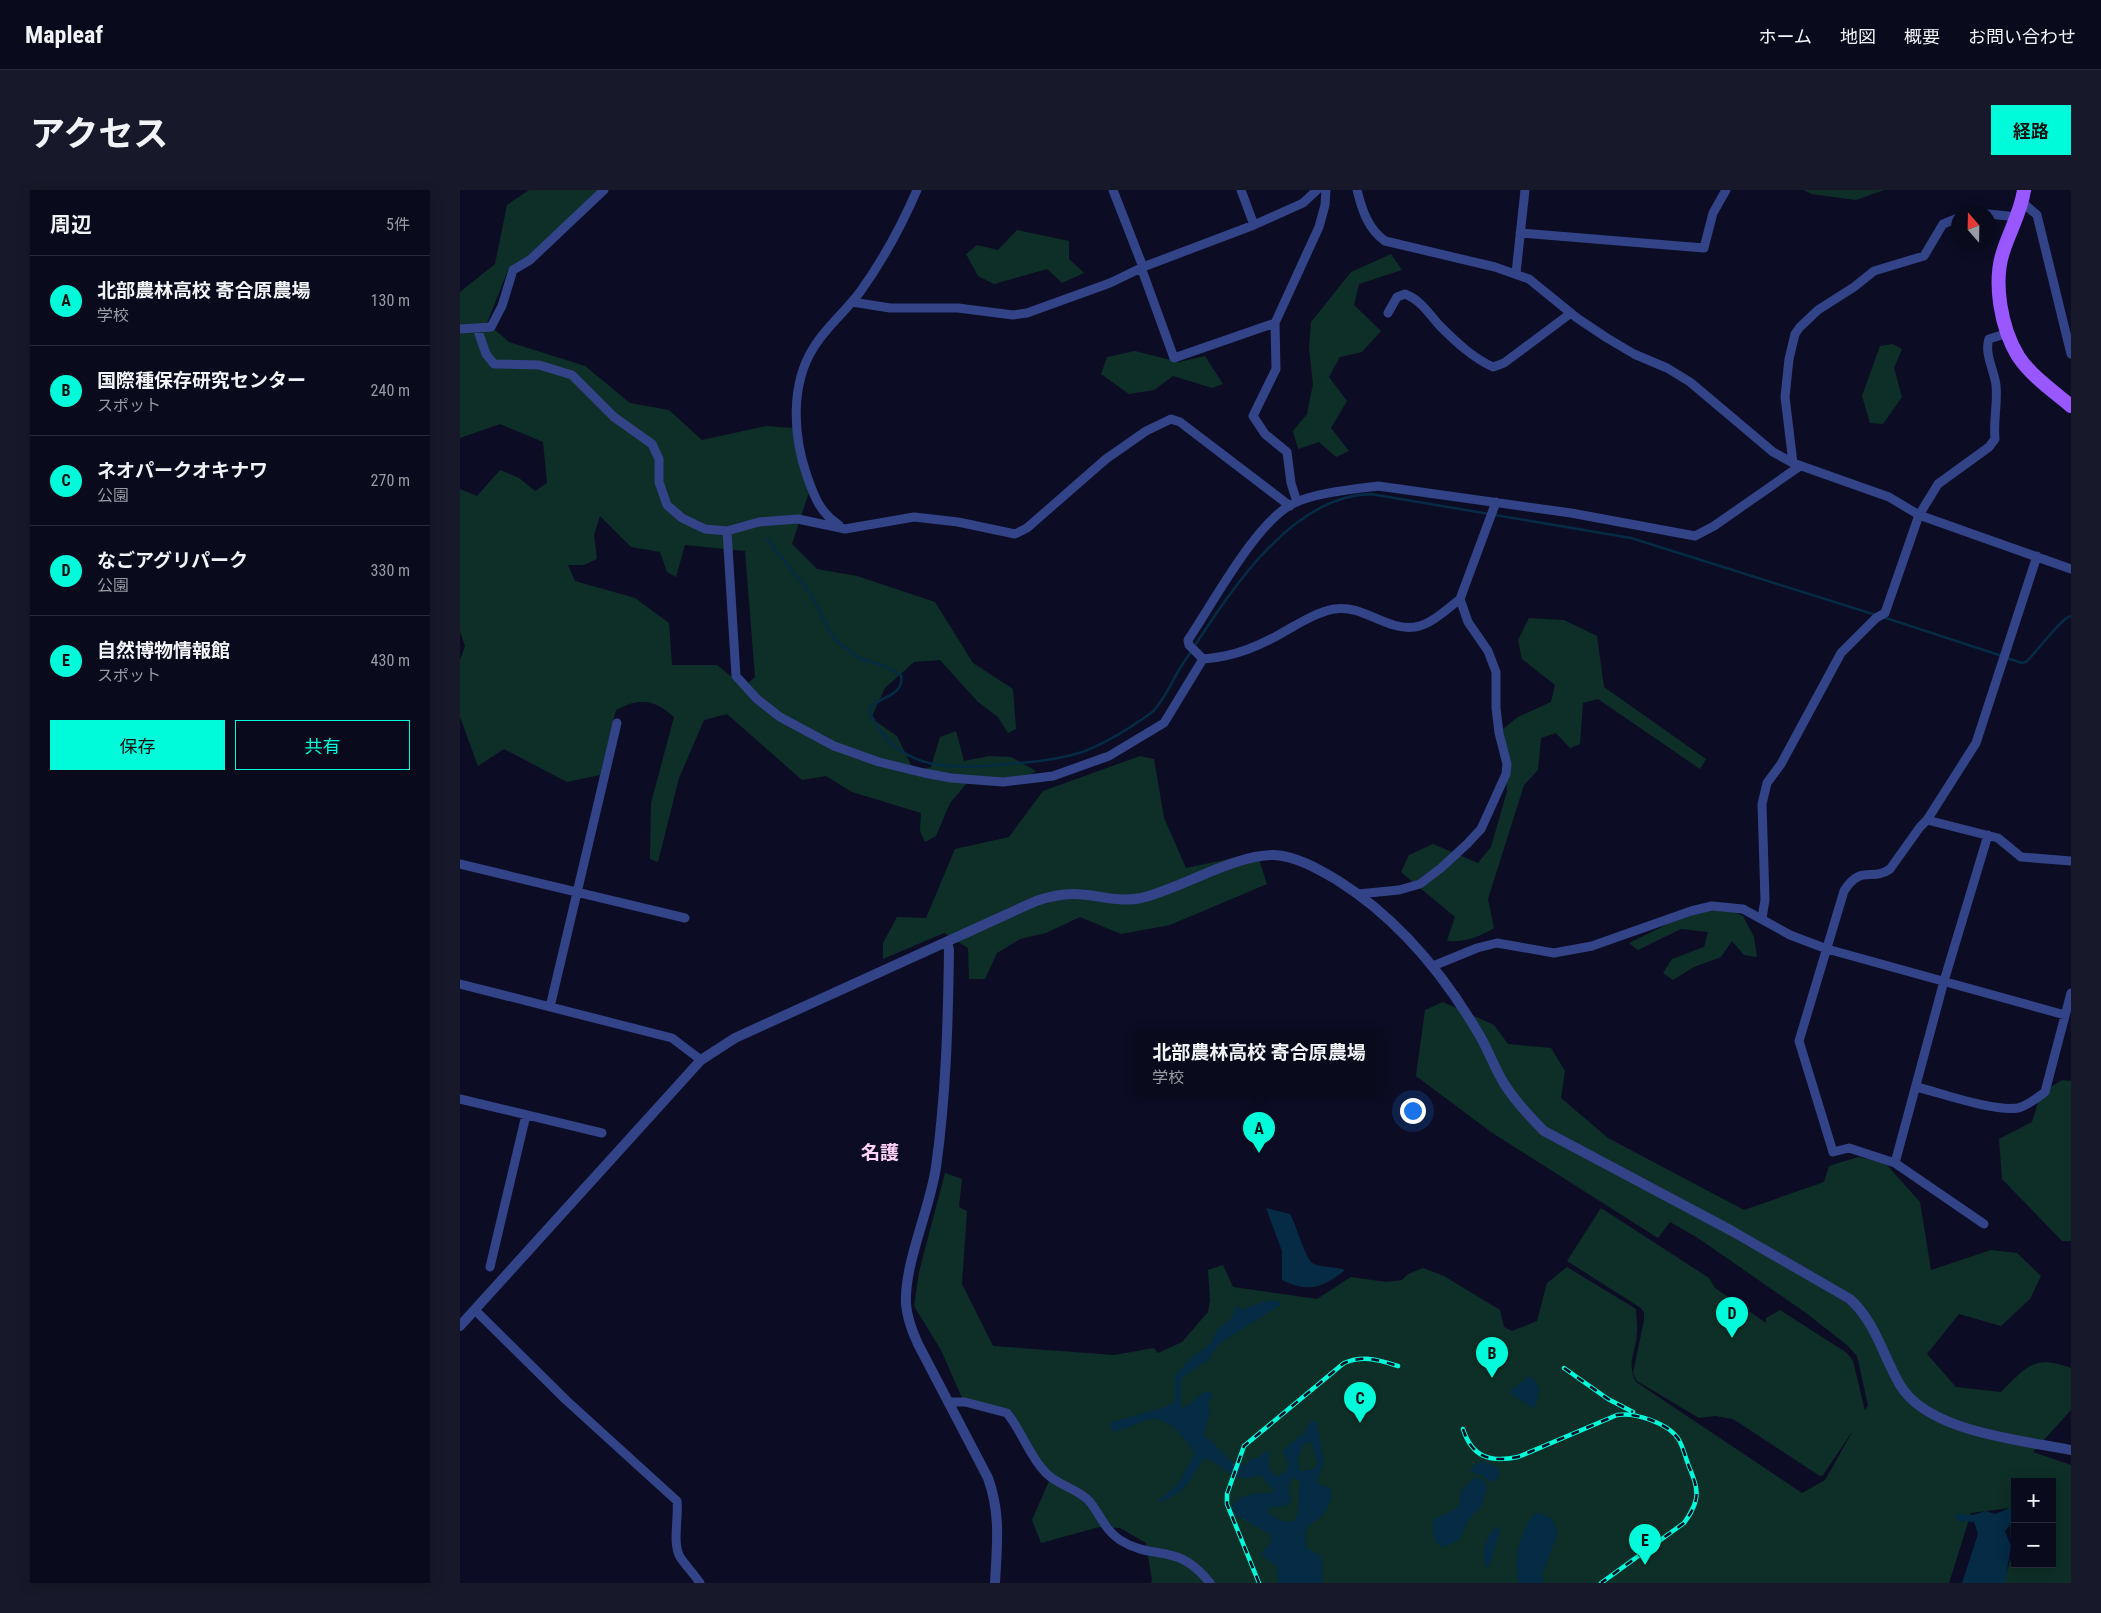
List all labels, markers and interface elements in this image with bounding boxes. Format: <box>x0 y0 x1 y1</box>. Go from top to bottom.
text: Mapleaf <box>25 21 103 49</box>
text: ホーム <box>1759 26 1812 47</box>
text: 地図 <box>1840 26 1876 47</box>
text: 概要 <box>1904 26 1940 47</box>
text: お問い合わせ <box>1968 26 2076 47</box>
button: 経路 <box>1991 105 2071 155</box>
text: アクセス <box>30 114 168 155</box>
north arrow <box>1951 205 1996 250</box>
text: 周辺 <box>50 213 92 237</box>
text: 5件 <box>386 215 410 234</box>
text: 北部農林高校 寄合原農場 <box>97 279 310 302</box>
text: A <box>61 291 71 310</box>
text: 130 m <box>371 291 410 310</box>
text: 学校 <box>97 306 129 325</box>
text: 国際種保存研究センター <box>97 369 306 392</box>
text: B <box>62 381 70 400</box>
text: 240 m <box>371 381 410 400</box>
text: スポット <box>97 396 161 415</box>
text: ネオパークオキナワ <box>97 459 268 482</box>
text: C <box>61 471 71 490</box>
text: 270 m <box>371 471 410 490</box>
text: 公園 <box>97 486 129 505</box>
text: なごアグリパーク <box>97 549 248 572</box>
text: D <box>61 561 71 580</box>
text: 330 m <box>371 561 410 580</box>
text: 公園 <box>97 576 129 595</box>
text: 自然博物情報館 <box>97 639 230 662</box>
text: E <box>62 651 70 670</box>
text: 430 m <box>371 651 410 670</box>
text: スポット <box>97 666 161 685</box>
button: 保存 <box>50 720 225 770</box>
button: 共有 <box>235 720 410 770</box>
popup <box>1135 1030 1383 1095</box>
text: 北部農林高校 寄合原農場 <box>1152 1041 1366 1064</box>
text: 学校 <box>1152 1068 1184 1087</box>
your location <box>1400 1098 1426 1124</box>
pin: A <box>1243 1112 1275 1153</box>
district label: 名護 <box>861 1141 899 1164</box>
pin: D <box>1716 1297 1748 1338</box>
pin: B <box>1476 1337 1508 1378</box>
pin: C <box>1344 1382 1376 1423</box>
map controls <box>2011 1478 2056 1568</box>
button: + <box>2011 1478 2056 1523</box>
button: − <box>2011 1523 2056 1568</box>
pin: E <box>1629 1524 1661 1565</box>

